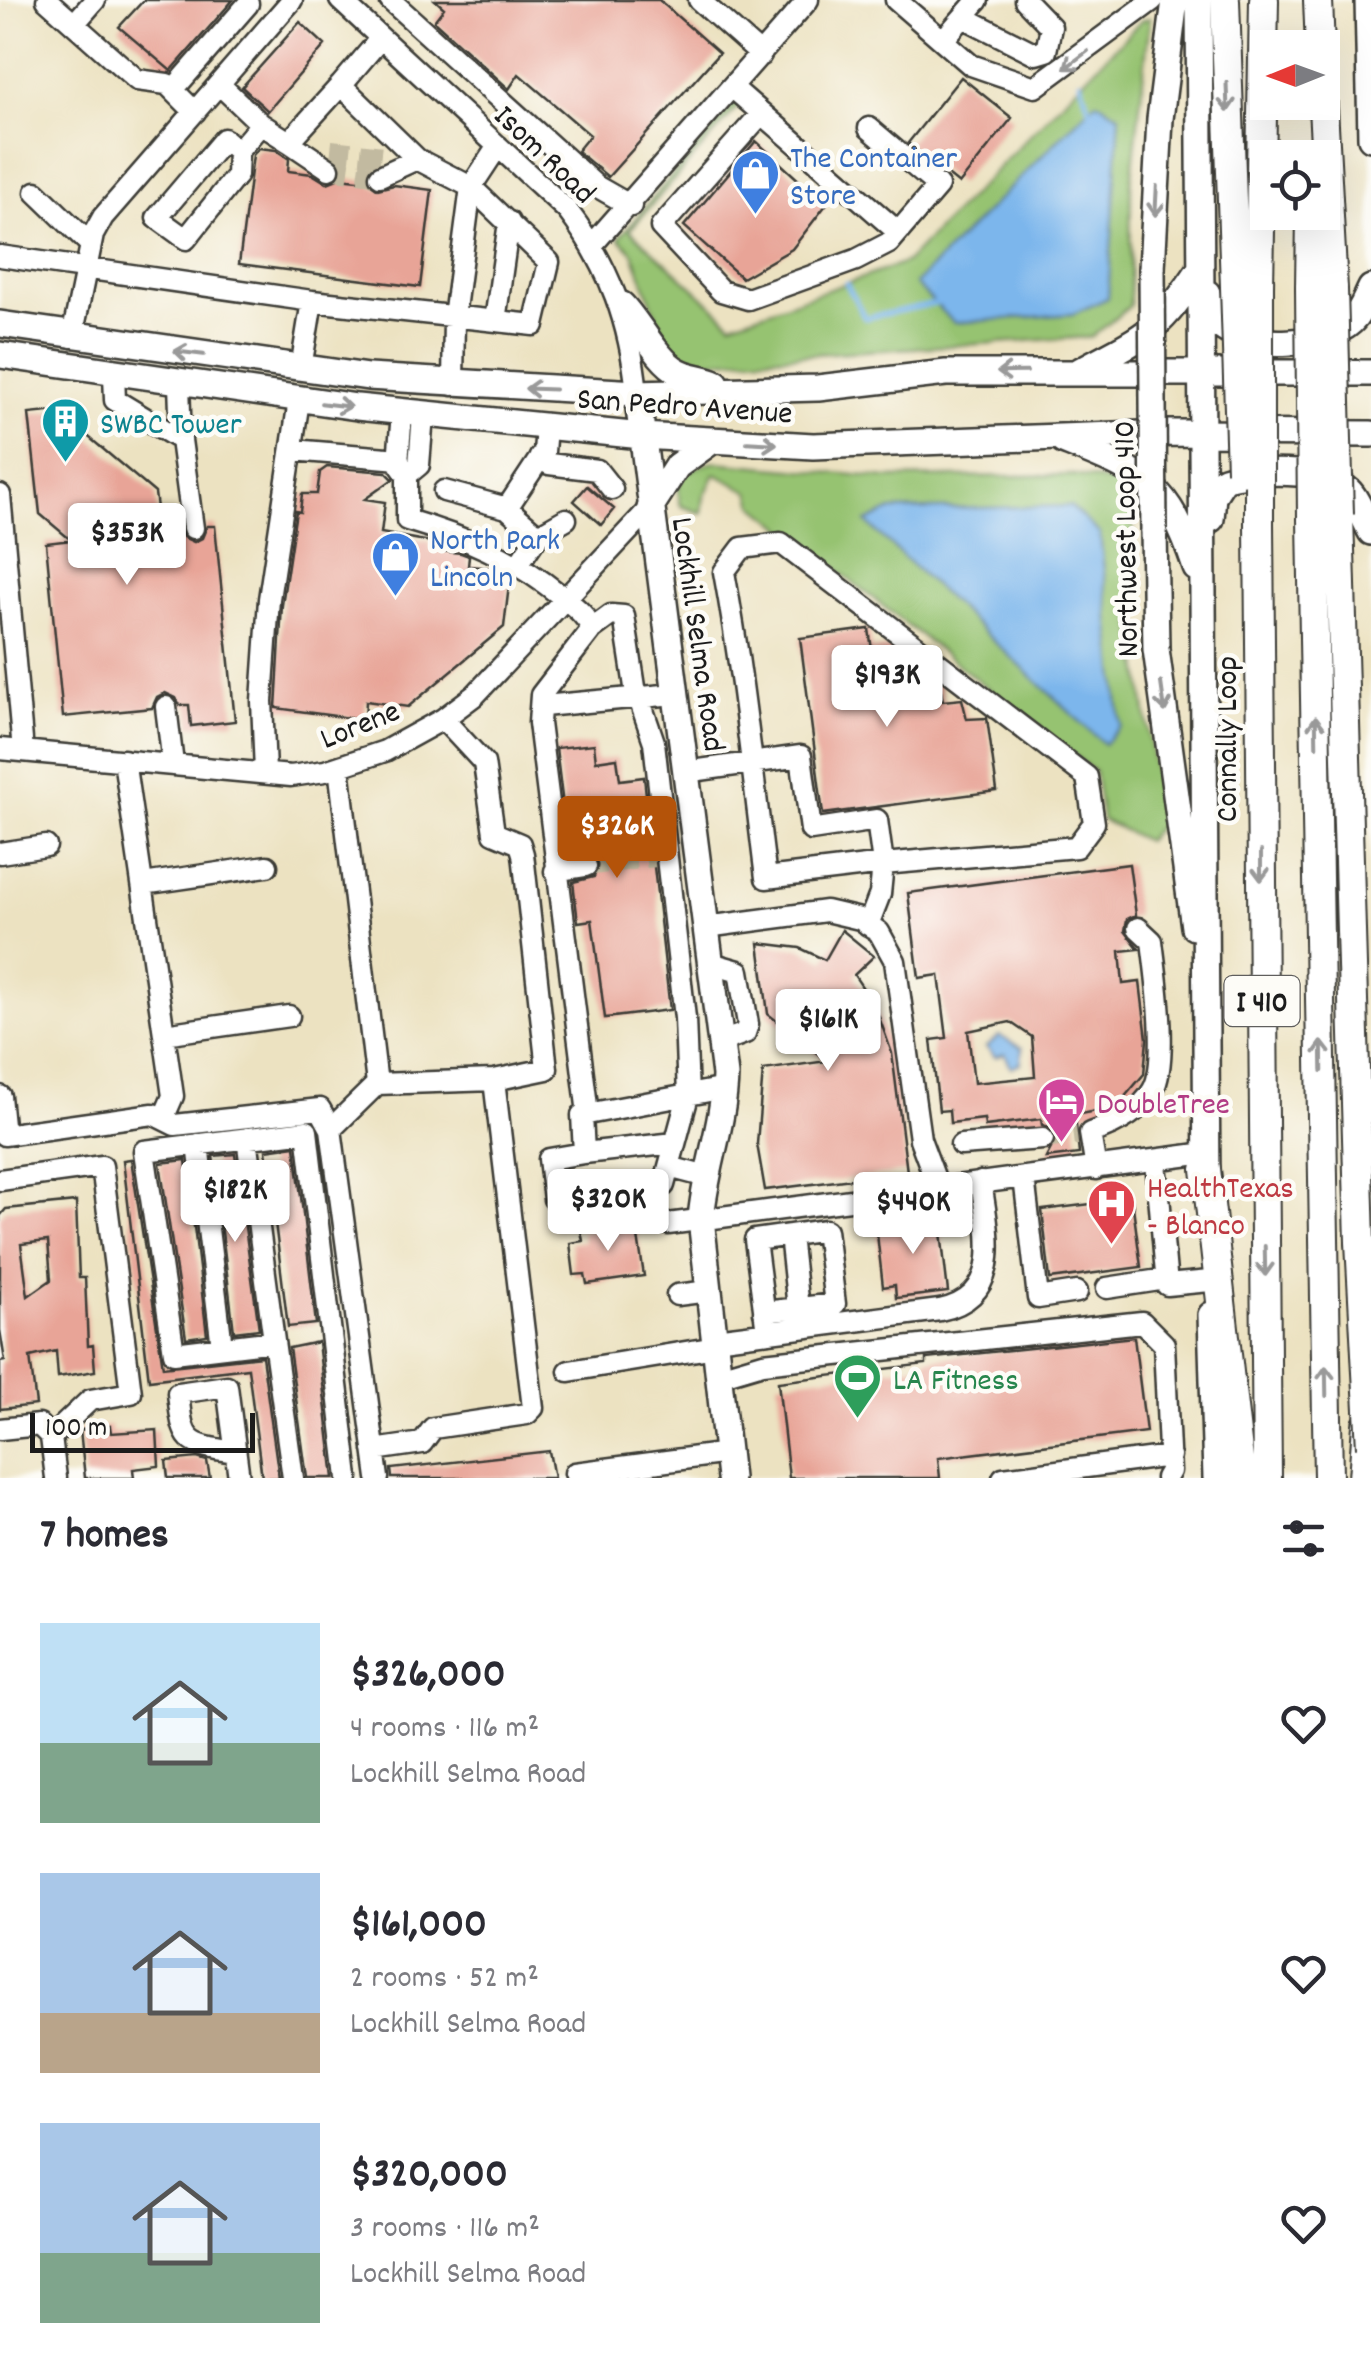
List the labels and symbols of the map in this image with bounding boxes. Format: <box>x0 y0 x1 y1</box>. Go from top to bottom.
north arrow <box>1250 30 1340 120</box>
one-way arrow <box>1063 50 1090 71</box>
one-way arrow <box>1218 81 1237 113</box>
street label: Isom Road <box>481 96 604 217</box>
place label: The Container Store <box>790 138 957 221</box>
shop icon: The Container Store <box>729 148 781 216</box>
one-way arrow <box>1146 185 1165 217</box>
one-way arrow <box>173 343 205 362</box>
one-way arrow <box>996 362 1028 382</box>
street label: San Pedro Avenue <box>575 379 794 439</box>
one-way arrow <box>524 380 557 399</box>
building icon: SWBC Tower <box>39 396 91 464</box>
one-way arrow <box>320 396 352 415</box>
place label: SWBC Tower <box>100 404 242 450</box>
street label: Northwest Loop 410 <box>1104 420 1154 658</box>
one-way arrow <box>746 434 778 453</box>
pin: $353K <box>57 503 197 588</box>
street label: Lockhill Selma Road <box>656 514 734 755</box>
place label: North Park Lincoln <box>430 520 560 603</box>
shop icon: North Park Lincoln <box>369 530 421 598</box>
pin: $193K <box>817 645 957 730</box>
street label: Connally Loop <box>1207 656 1253 822</box>
one-way arrow <box>1155 680 1173 713</box>
street label: Lorene <box>314 691 408 764</box>
one-way arrow <box>1306 715 1326 748</box>
pin: $326K <box>547 796 687 881</box>
one-way arrow <box>1252 848 1270 881</box>
road number: I 410 <box>1224 976 1300 1026</box>
pin: $161K <box>758 989 898 1074</box>
one-way arrow <box>1313 1040 1332 1072</box>
hotel icon: DoubleTree <box>1036 1076 1088 1144</box>
place label: DoubleTree <box>1097 1084 1230 1130</box>
pin: $182K <box>165 1160 305 1245</box>
place label: HealthTexas - Blanco <box>1147 1168 1294 1251</box>
pin: $320K <box>538 1169 678 1254</box>
pin: $440K <box>843 1172 983 1257</box>
hospital icon: HealthTexas - Blanco <box>1086 1178 1138 1246</box>
one-way arrow <box>1256 1244 1274 1276</box>
sports icon: LA Fitness <box>832 1352 884 1420</box>
place label: LA Fitness <box>893 1360 1019 1406</box>
one-way arrow <box>1317 1365 1336 1397</box>
scale bar <box>30 1408 255 1452</box>

